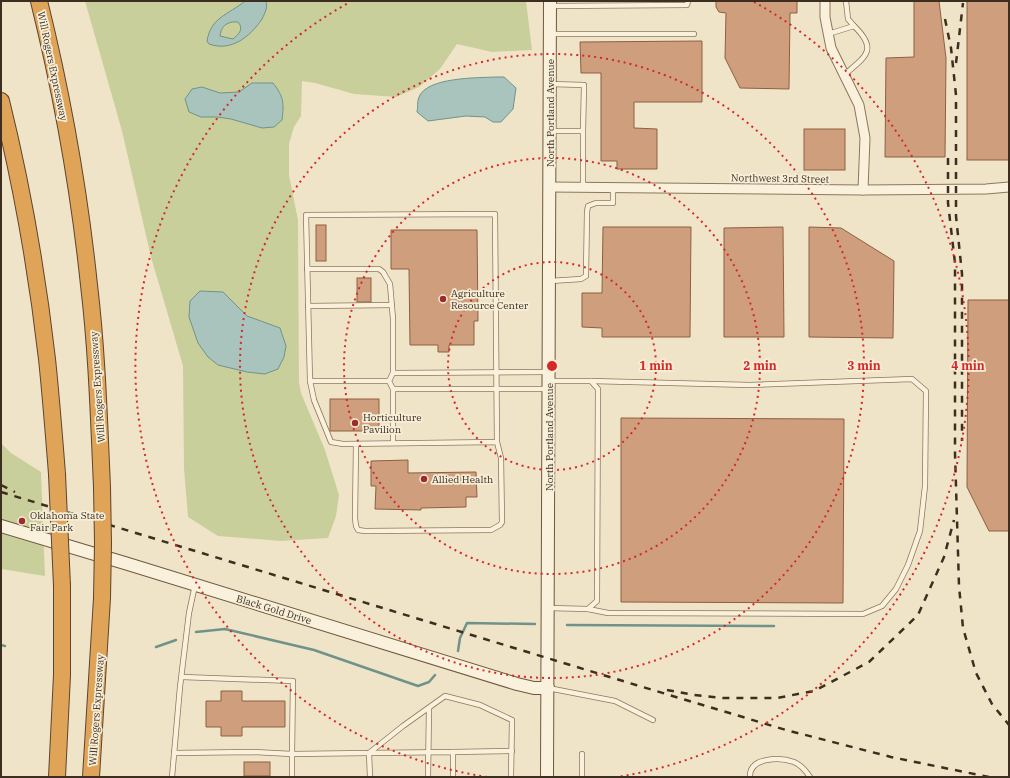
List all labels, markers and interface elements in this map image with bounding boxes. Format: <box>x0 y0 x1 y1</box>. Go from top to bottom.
street label: Will Rogers Expressway <box>35 10 71 123</box>
street label: North Portland Avenue <box>544 59 557 167</box>
street label: Northwest 3rd Street <box>731 171 830 186</box>
place label: Agriculture Resource Center <box>451 287 529 312</box>
marker: Agriculture Resource Center <box>438 294 448 304</box>
street label: Will Rogers Expressway <box>87 330 108 443</box>
text: 1 min <box>639 358 673 373</box>
text: 2 min <box>743 358 777 373</box>
text: 3 min <box>847 358 881 373</box>
text: 4 min <box>951 358 985 373</box>
centre of rings <box>545 359 559 373</box>
street label: North Portland Avenue <box>543 383 556 491</box>
place label: Horticulture Pavilion <box>363 411 422 436</box>
marker: Horticulture Pavilion <box>350 418 360 428</box>
place label: Allied Health <box>432 473 493 486</box>
marker: Allied Health <box>419 474 429 484</box>
place label: Oklahoma State Fair Park <box>30 509 104 534</box>
marker: Oklahoma State Fair Park <box>17 516 27 526</box>
street label: Black Gold Drive <box>235 592 313 627</box>
street label: Will Rogers Expressway <box>86 653 107 766</box>

